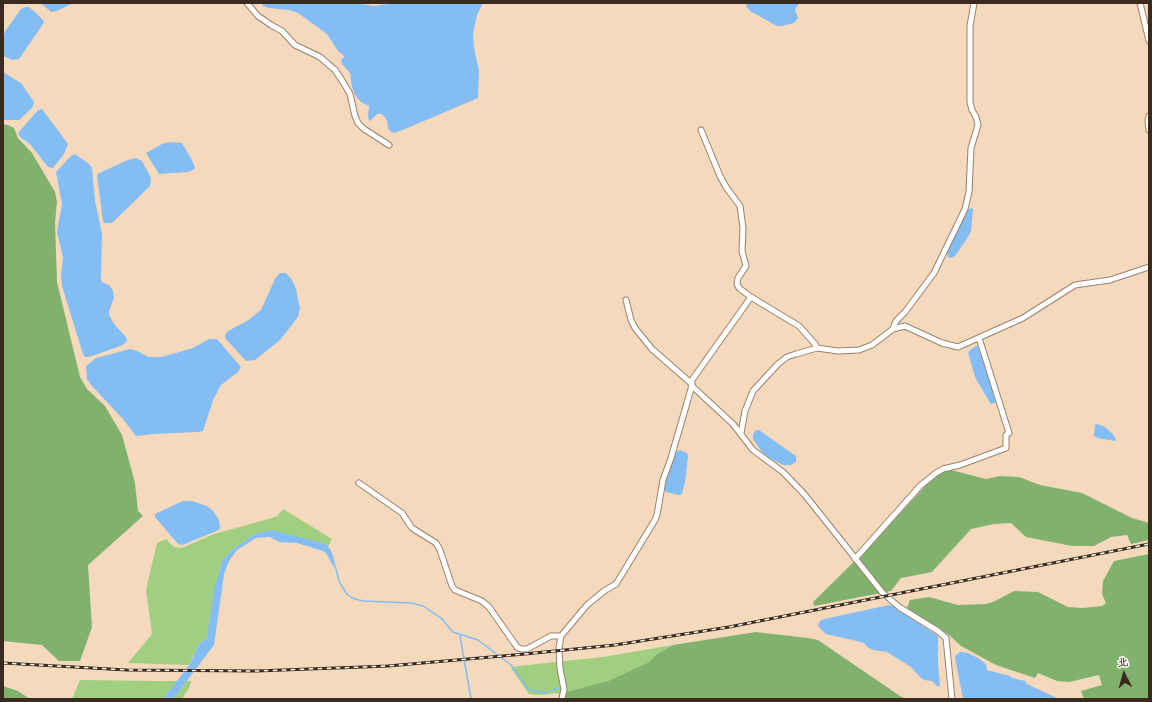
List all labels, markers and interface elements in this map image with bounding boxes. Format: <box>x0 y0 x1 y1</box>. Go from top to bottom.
north arrow <box>1104 654 1144 694</box>
text: 北 <box>1117 655 1129 670</box>

